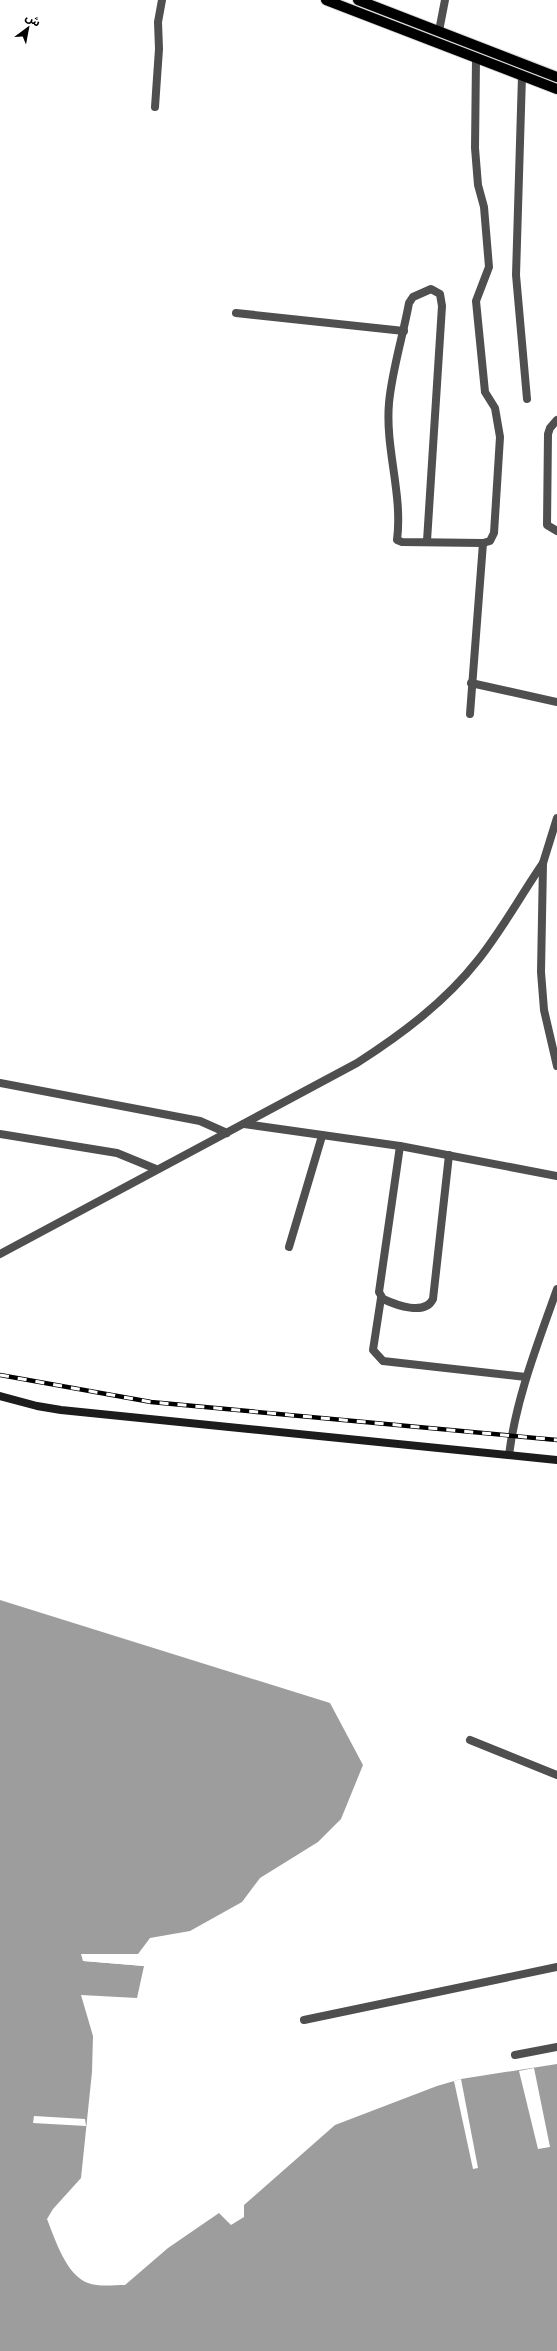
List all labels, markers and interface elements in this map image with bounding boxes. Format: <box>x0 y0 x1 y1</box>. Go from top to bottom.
north arrow <box>8 8 48 48</box>
text: ش <box>23 9 44 29</box>

